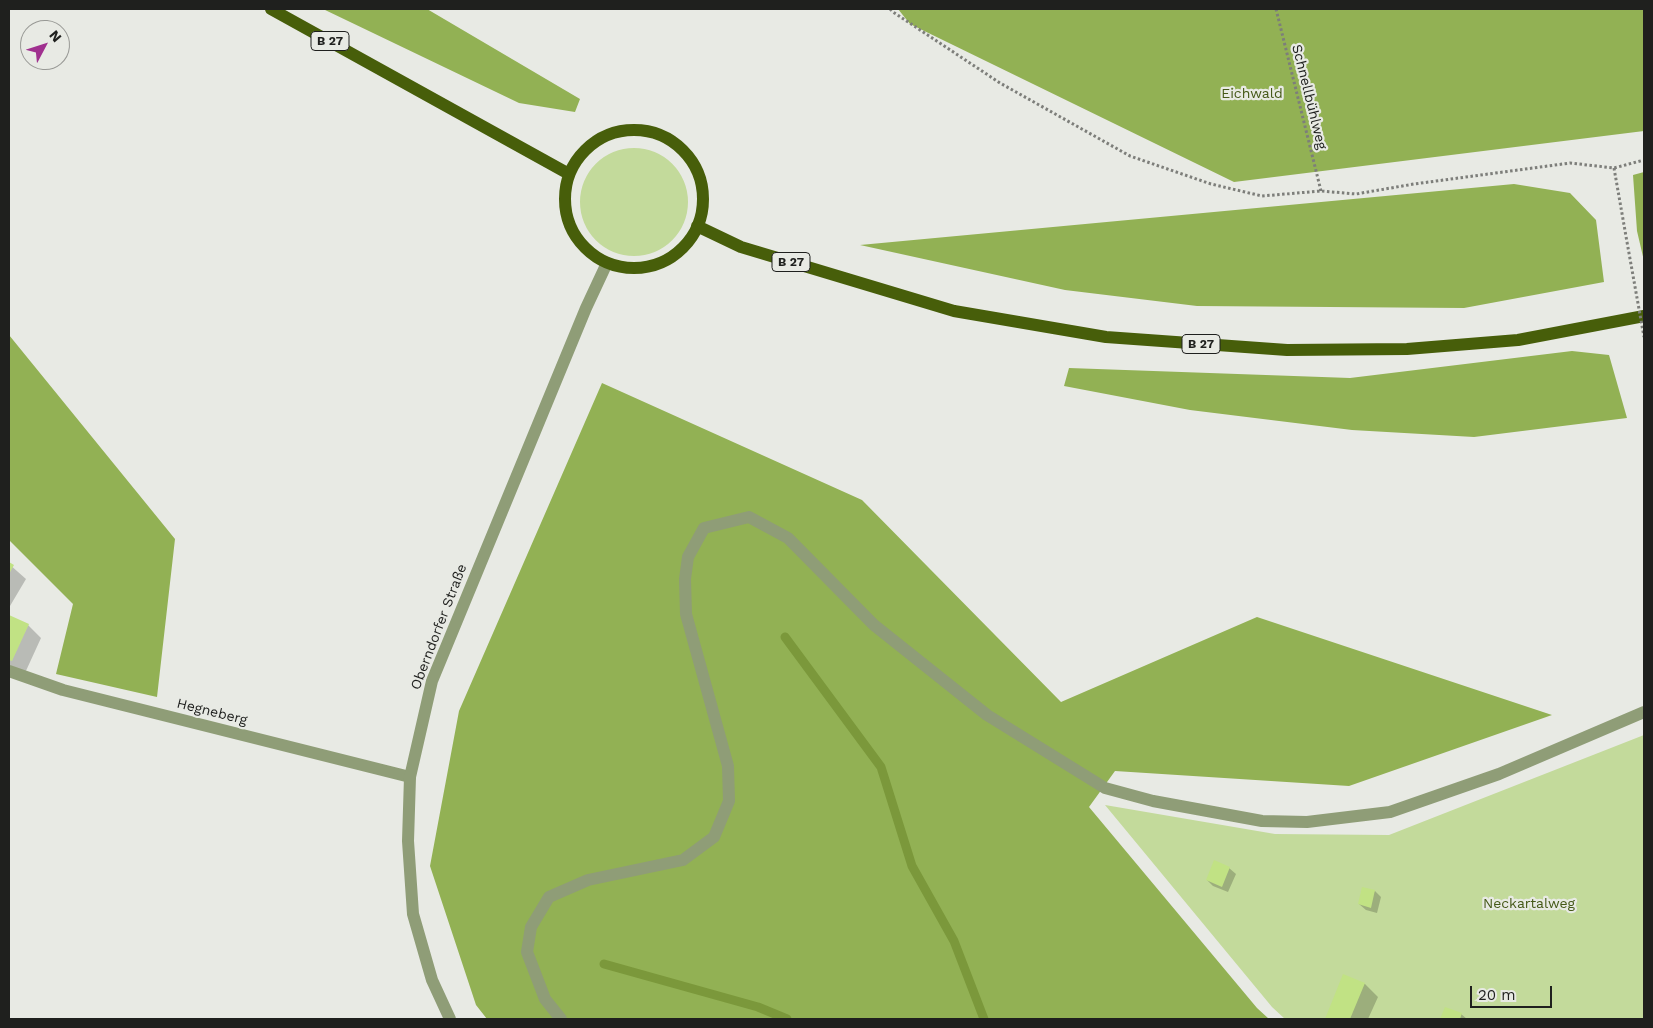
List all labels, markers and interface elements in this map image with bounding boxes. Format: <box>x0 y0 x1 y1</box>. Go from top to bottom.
north arrow <box>20 20 70 70</box>
text: N <box>46 27 65 45</box>
road number: B 27 <box>311 31 349 50</box>
street label: Schnellbühlweg <box>1288 43 1330 151</box>
park label: Eichwald <box>1221 86 1283 102</box>
road number: B 27 <box>772 252 810 272</box>
road number: B 27 <box>1182 334 1220 354</box>
street label: Oberndorfer Straße <box>407 562 471 692</box>
street label: Hegneberg <box>175 695 249 729</box>
park label: Neckartalweg <box>1483 896 1575 912</box>
scale bar <box>1473 976 1556 1008</box>
text: 20 m <box>1478 986 1516 1004</box>

